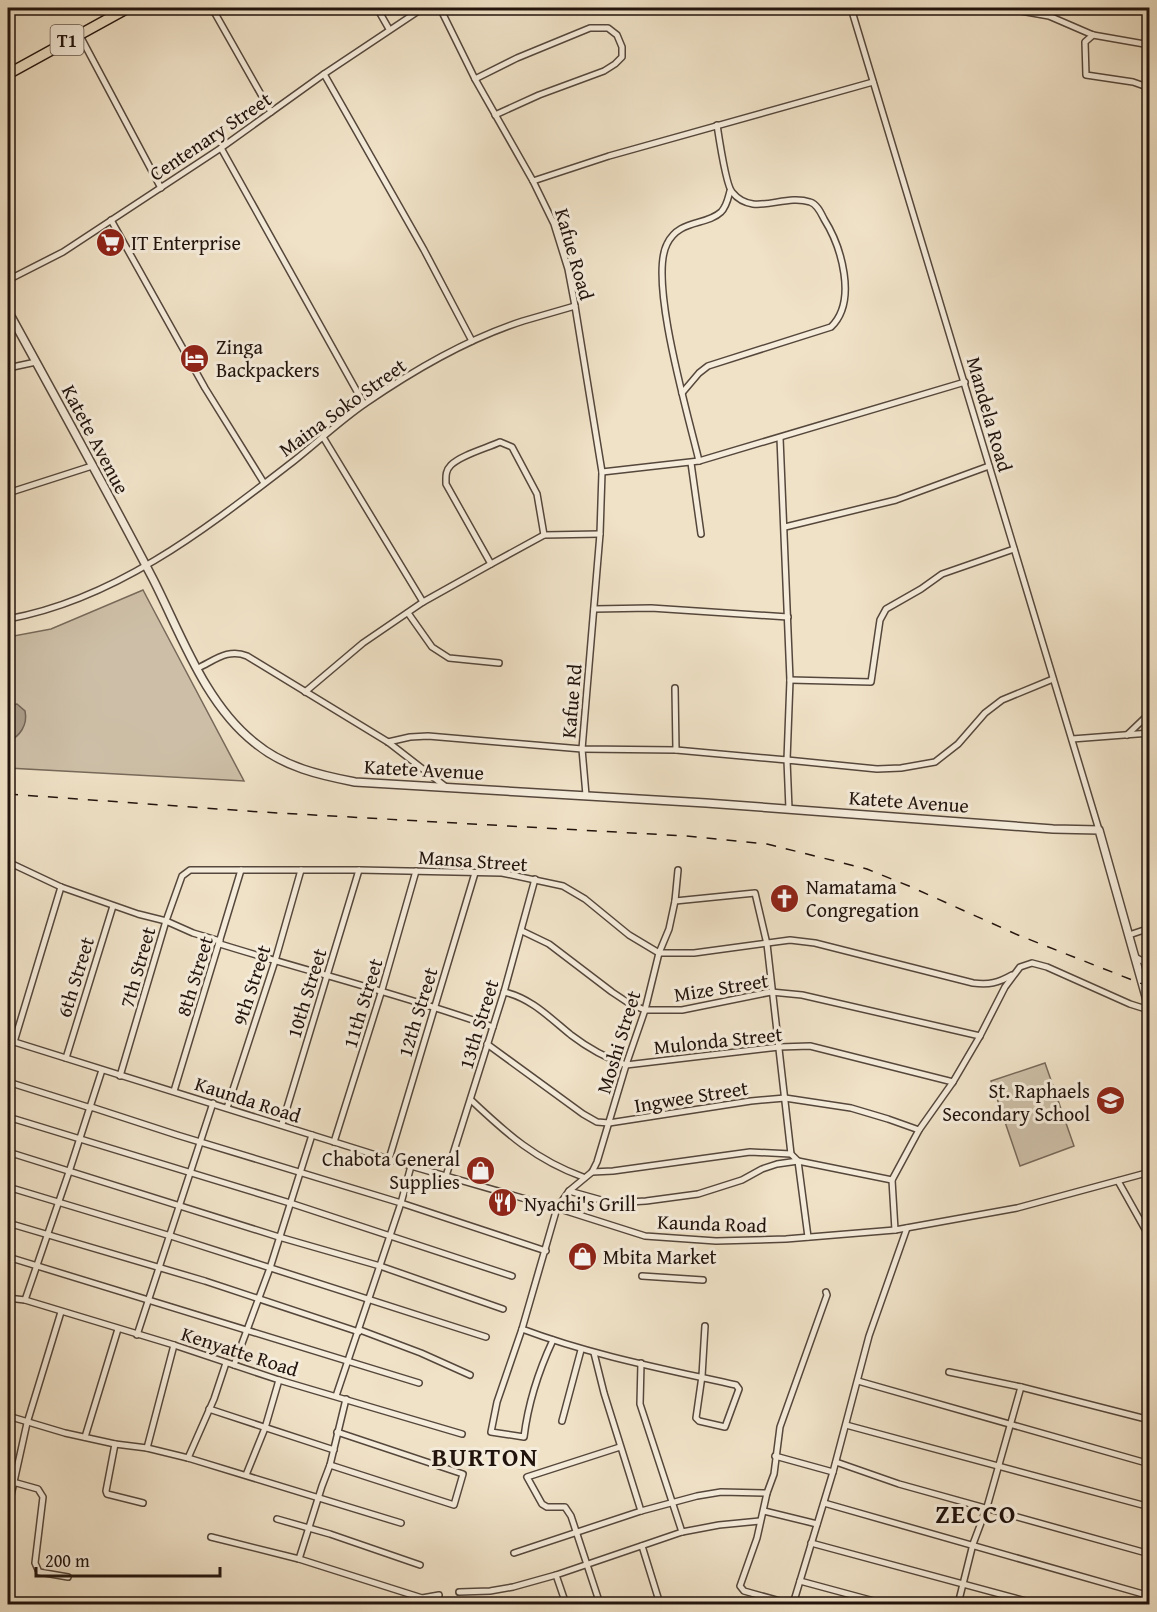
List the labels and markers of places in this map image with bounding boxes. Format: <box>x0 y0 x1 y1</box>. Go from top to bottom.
supermarket icon: IT Enterprise <box>94 226 126 258</box>
place label: IT Enterprise <box>131 228 241 257</box>
place label: Zinga Backpackers <box>216 332 320 384</box>
hotel icon: Zinga Backpackers <box>179 342 211 374</box>
place label: Namatama Congregation <box>806 872 919 924</box>
church icon: Namatama Congregation <box>769 882 801 914</box>
place label: St. Raphaels Secondary School <box>942 1076 1090 1128</box>
school or university icon: St. Raphaels Secondary School <box>1095 1085 1127 1117</box>
place label: Chabota General Supplies <box>322 1144 460 1196</box>
shop icon: Chabota General Supplies <box>465 1154 497 1186</box>
restaurant icon: Nyachi's Grill <box>487 1187 519 1219</box>
place label: Nyachi's Grill <box>524 1189 636 1218</box>
shop icon: Mbita Market <box>566 1240 598 1272</box>
place label: Mbita Market <box>603 1242 717 1271</box>

